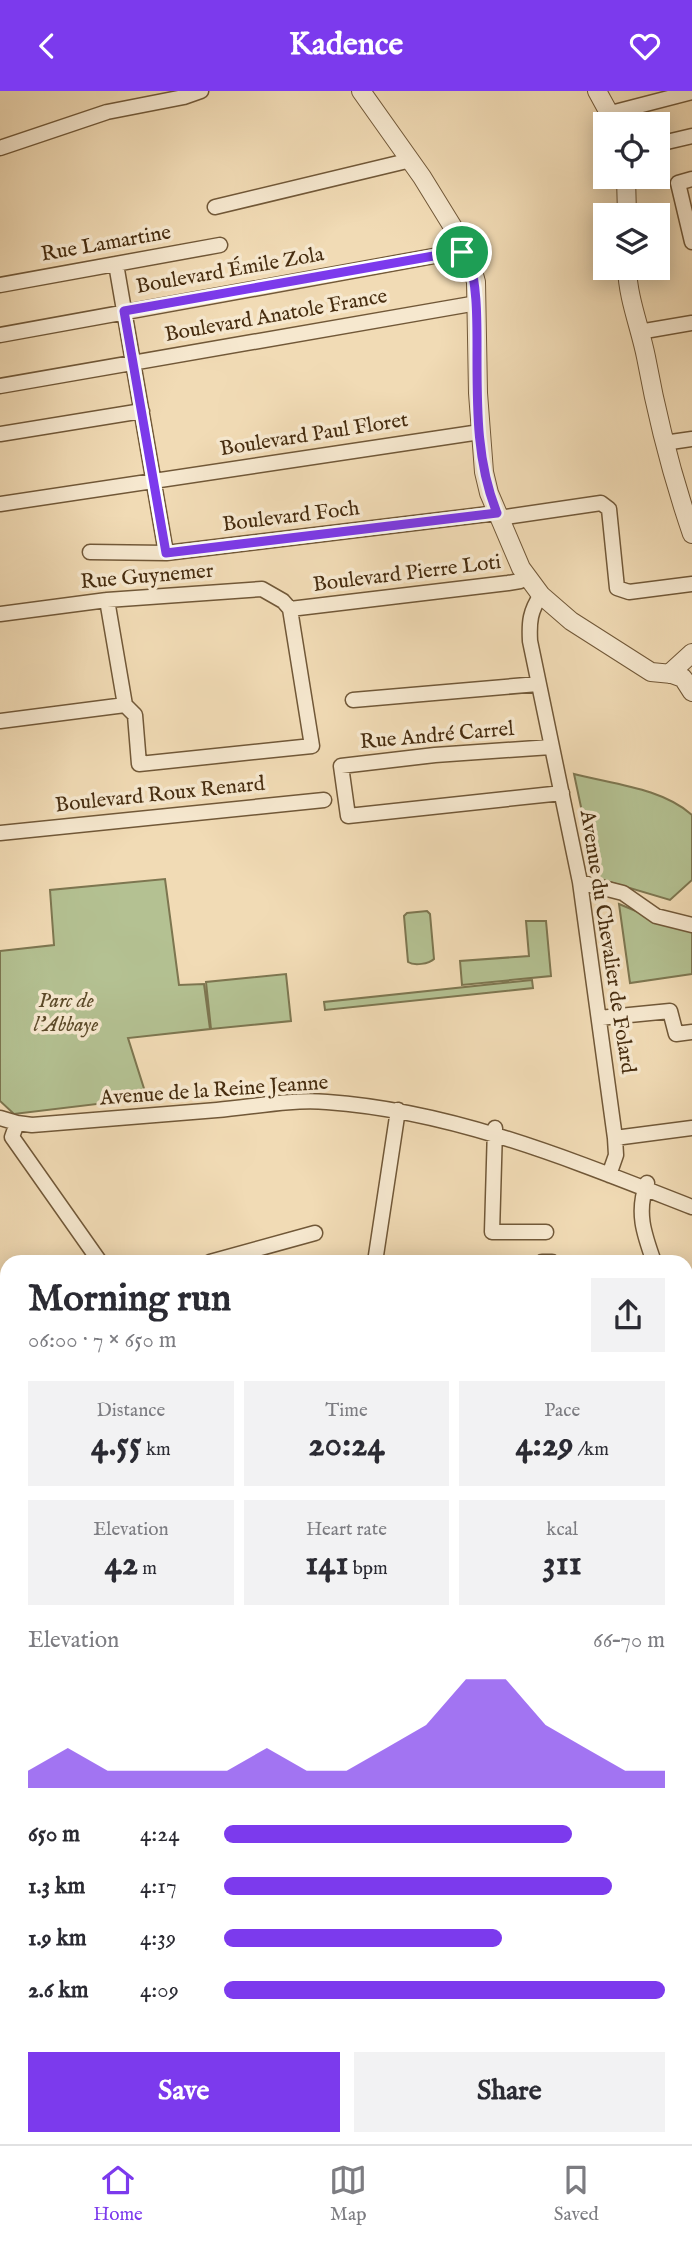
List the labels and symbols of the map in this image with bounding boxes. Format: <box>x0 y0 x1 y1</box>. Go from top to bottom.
street label: Rue Lamartine <box>39 219 174 269</box>
pin <box>432 222 492 282</box>
street label: Boulevard Émile Zola <box>134 240 327 301</box>
street label: Boulevard Anatole France <box>163 283 390 349</box>
street label: Boulevard Paul Floret <box>218 407 410 463</box>
street label: Boulevard Foch <box>221 495 361 539</box>
street label: Boulevard Pierre Loti <box>311 549 503 599</box>
street label: Rue Guynemer <box>79 558 215 596</box>
street label: Rue André Carrel <box>359 716 515 756</box>
street label: Boulevard Roux Renard <box>54 770 267 819</box>
street label: Avenue du Chevalier de Folard <box>573 807 641 1076</box>
park label: Parc de l'Abbaye <box>34 988 98 1039</box>
street label: Avenue de la Reine Jeanne <box>98 1070 329 1113</box>

